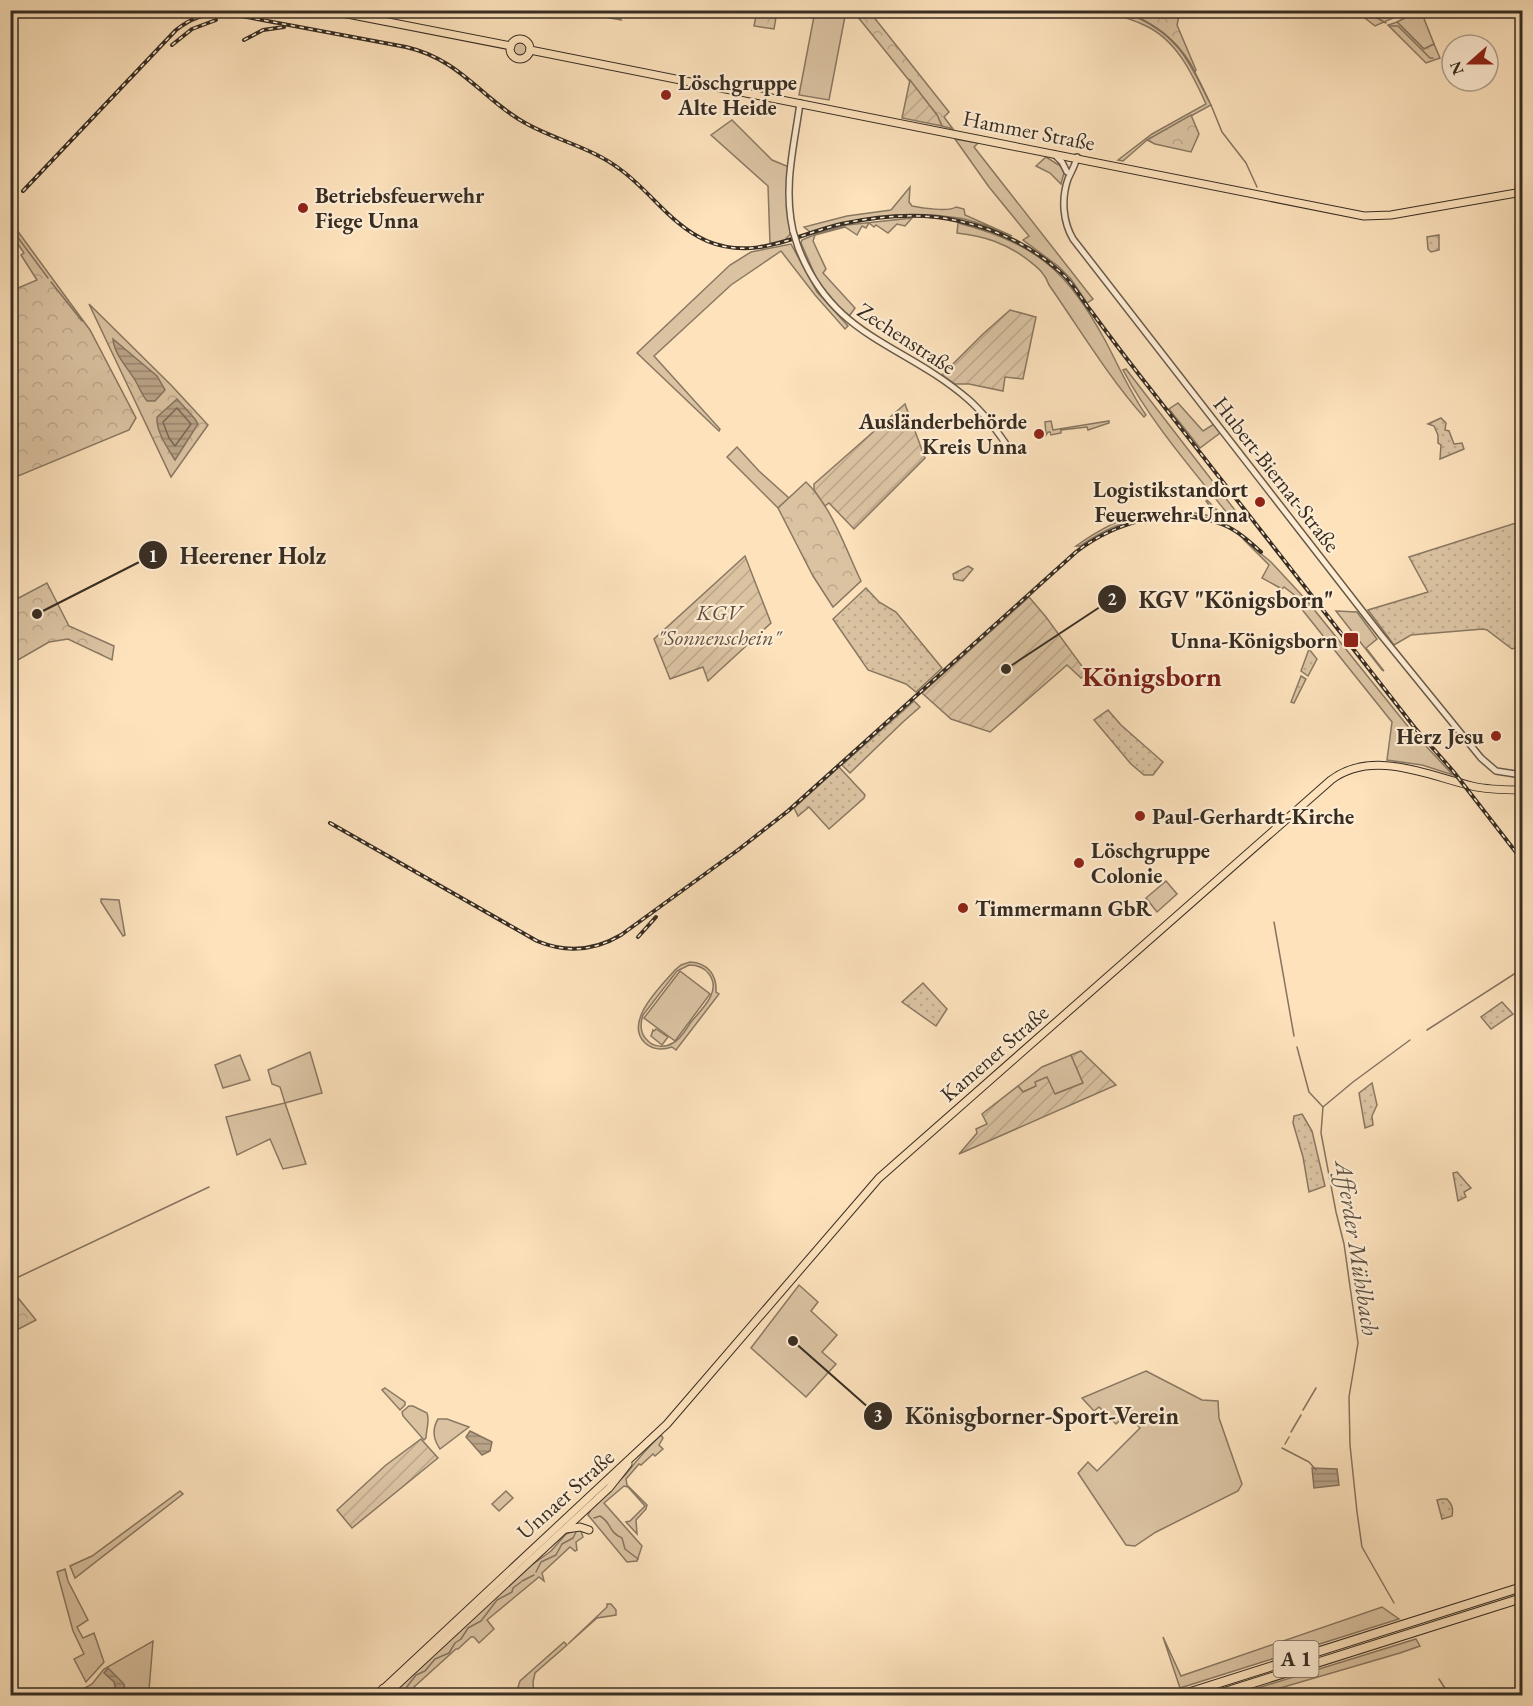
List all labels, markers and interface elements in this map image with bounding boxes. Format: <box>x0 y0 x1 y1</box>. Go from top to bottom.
north arrow <box>1440 33 1500 93</box>
text: N <box>1444 58 1469 78</box>
place label: Löschgruppe Alte Heide <box>677 68 797 122</box>
marker: Löschgruppe Alte Heide <box>659 88 673 102</box>
street label: Hammer Straße <box>960 103 1098 158</box>
place label: Betriebsfeuerwehr Fiege Unna <box>315 181 485 235</box>
marker: Betriebsfeuerwehr Fiege Unna <box>296 201 310 215</box>
street label: Zechenstraße <box>852 296 962 381</box>
street label: Hubert-Biernat-Straße <box>1207 390 1347 558</box>
place label: Ausländerbehörde Kreis Unna <box>858 407 1027 461</box>
marker: Ausländerbehörde Kreis Unna <box>1032 427 1046 441</box>
place label: Logistikstandort Feuerwehr Unna <box>1093 475 1249 529</box>
marker: Logistikstandort Feuerwehr Unna <box>1253 495 1267 509</box>
callout: Heerener Holz <box>138 534 339 576</box>
text: Heerener Holz <box>180 540 327 571</box>
text: 1 <box>148 544 158 567</box>
callout: KGV "Königsborn" <box>1097 578 1346 620</box>
text: KGV "Königsborn" <box>1138 584 1334 616</box>
text: 2 <box>1107 587 1117 610</box>
park label: KGV "Sonnenschein" <box>657 598 783 652</box>
place label: Unna-Königsborn <box>1171 626 1339 655</box>
marker: Unna-Königsborn <box>1342 631 1360 649</box>
district label: Königsborn <box>1082 658 1222 694</box>
place label: Herz Jesu <box>1396 722 1484 751</box>
marker: Herz Jesu <box>1489 729 1503 743</box>
place label: Paul-Gerhardt-Kirche <box>1152 802 1354 831</box>
marker: Paul-Gerhardt-Kirche <box>1133 809 1147 823</box>
place label: Löschgruppe Colonie <box>1091 836 1210 890</box>
marker: Löschgruppe Colonie <box>1072 856 1086 870</box>
place label: Timmermann GbR <box>975 894 1152 923</box>
marker: Timmermann GbR <box>956 901 970 915</box>
street label: Kamener Straße <box>934 998 1055 1108</box>
water label: Afferder Mühlbach <box>1328 1156 1387 1338</box>
callout: Könisgborner-Sport-Verein <box>863 1395 1191 1437</box>
text: Könisgborner-Sport-Verein <box>905 1400 1179 1432</box>
text: 3 <box>873 1404 883 1427</box>
street label: Unnaer Straße <box>510 1443 620 1546</box>
road number: A 1 <box>1274 1641 1318 1677</box>

